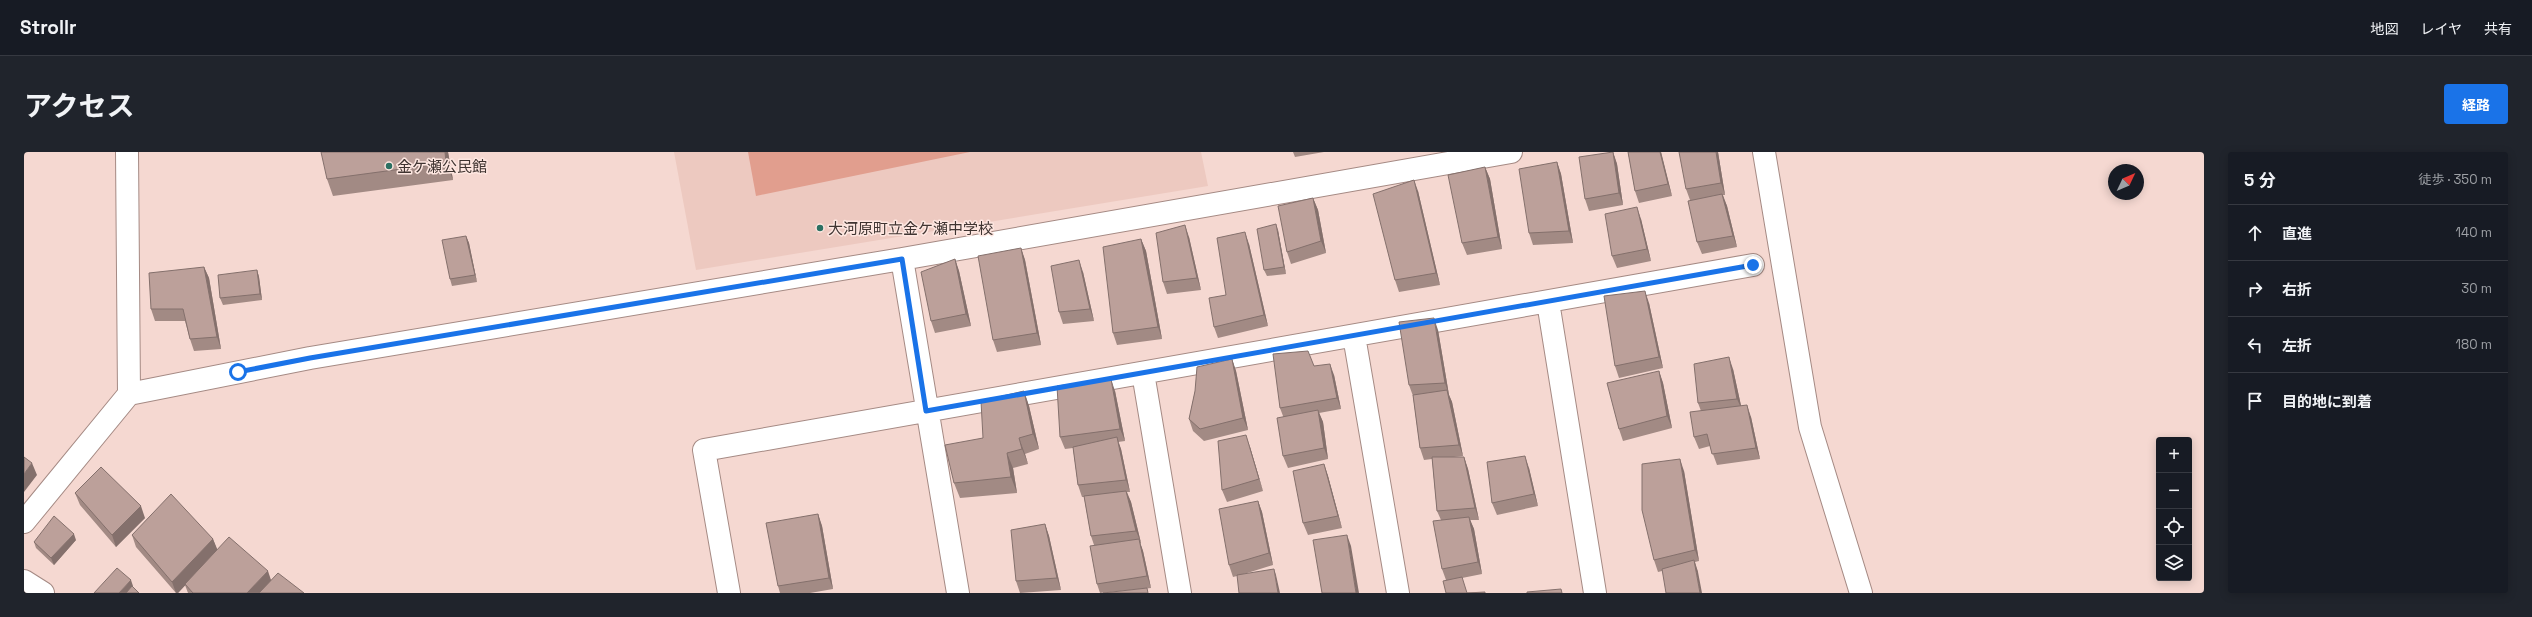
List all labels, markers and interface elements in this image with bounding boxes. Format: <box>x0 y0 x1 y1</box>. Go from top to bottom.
text: Strollr <box>20 15 77 40</box>
text: 地図 <box>2370 20 2398 38</box>
text: レイヤ <box>2420 20 2462 38</box>
text: 共有 <box>2484 20 2512 38</box>
button: 経路 <box>2444 84 2508 124</box>
text: アクセス <box>24 88 135 124</box>
place label: 金ケ瀬公民館 <box>397 157 487 176</box>
marker: 金ケ瀬公民館 <box>384 161 394 171</box>
north arrow <box>2108 164 2144 200</box>
text: 5 分 <box>2244 169 2276 191</box>
text: 徒歩 · 350 m <box>2418 171 2492 188</box>
place label: 大河原町立金ケ瀬中学校 <box>828 219 993 238</box>
icon: ahead <box>2244 222 2266 244</box>
marker: 大河原町立金ケ瀬中学校 <box>815 223 825 233</box>
text: 直進 <box>2282 224 2312 243</box>
text: 140 m <box>2456 224 2492 241</box>
route end <box>1744 256 1762 274</box>
icon: right <box>2244 278 2266 300</box>
text: 右折 <box>2282 280 2312 299</box>
text: 30 m <box>2461 280 2492 297</box>
icon: left <box>2244 334 2266 356</box>
text: 左折 <box>2282 336 2312 355</box>
text: 180 m <box>2456 336 2492 353</box>
route start <box>229 363 247 381</box>
icon: arrive <box>2244 390 2266 412</box>
text: 目的地に到着 <box>2282 392 2372 411</box>
map controls <box>2156 437 2192 581</box>
button: + <box>2156 437 2192 473</box>
button: − <box>2156 473 2192 509</box>
button: locate <box>2156 509 2192 545</box>
button: layers <box>2156 545 2192 581</box>

